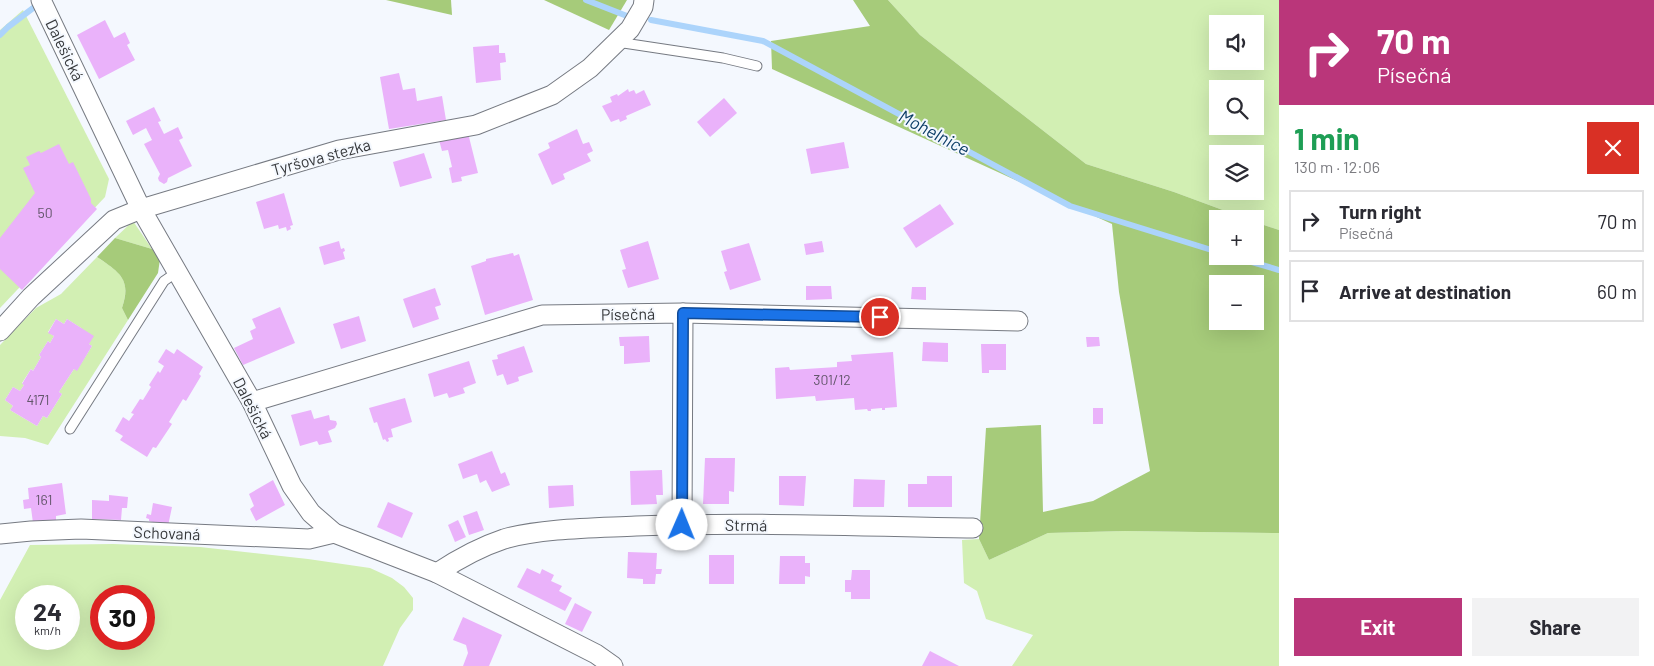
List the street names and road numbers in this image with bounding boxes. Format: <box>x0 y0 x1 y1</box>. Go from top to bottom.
street label: Dalešická <box>42 16 89 84</box>
street label: Tyršova stezka <box>269 134 372 179</box>
street label: Písečná <box>601 304 655 323</box>
street label: Dalešická <box>230 374 277 442</box>
street label: Strmá <box>725 515 767 534</box>
street label: Schovaná <box>133 522 201 543</box>

